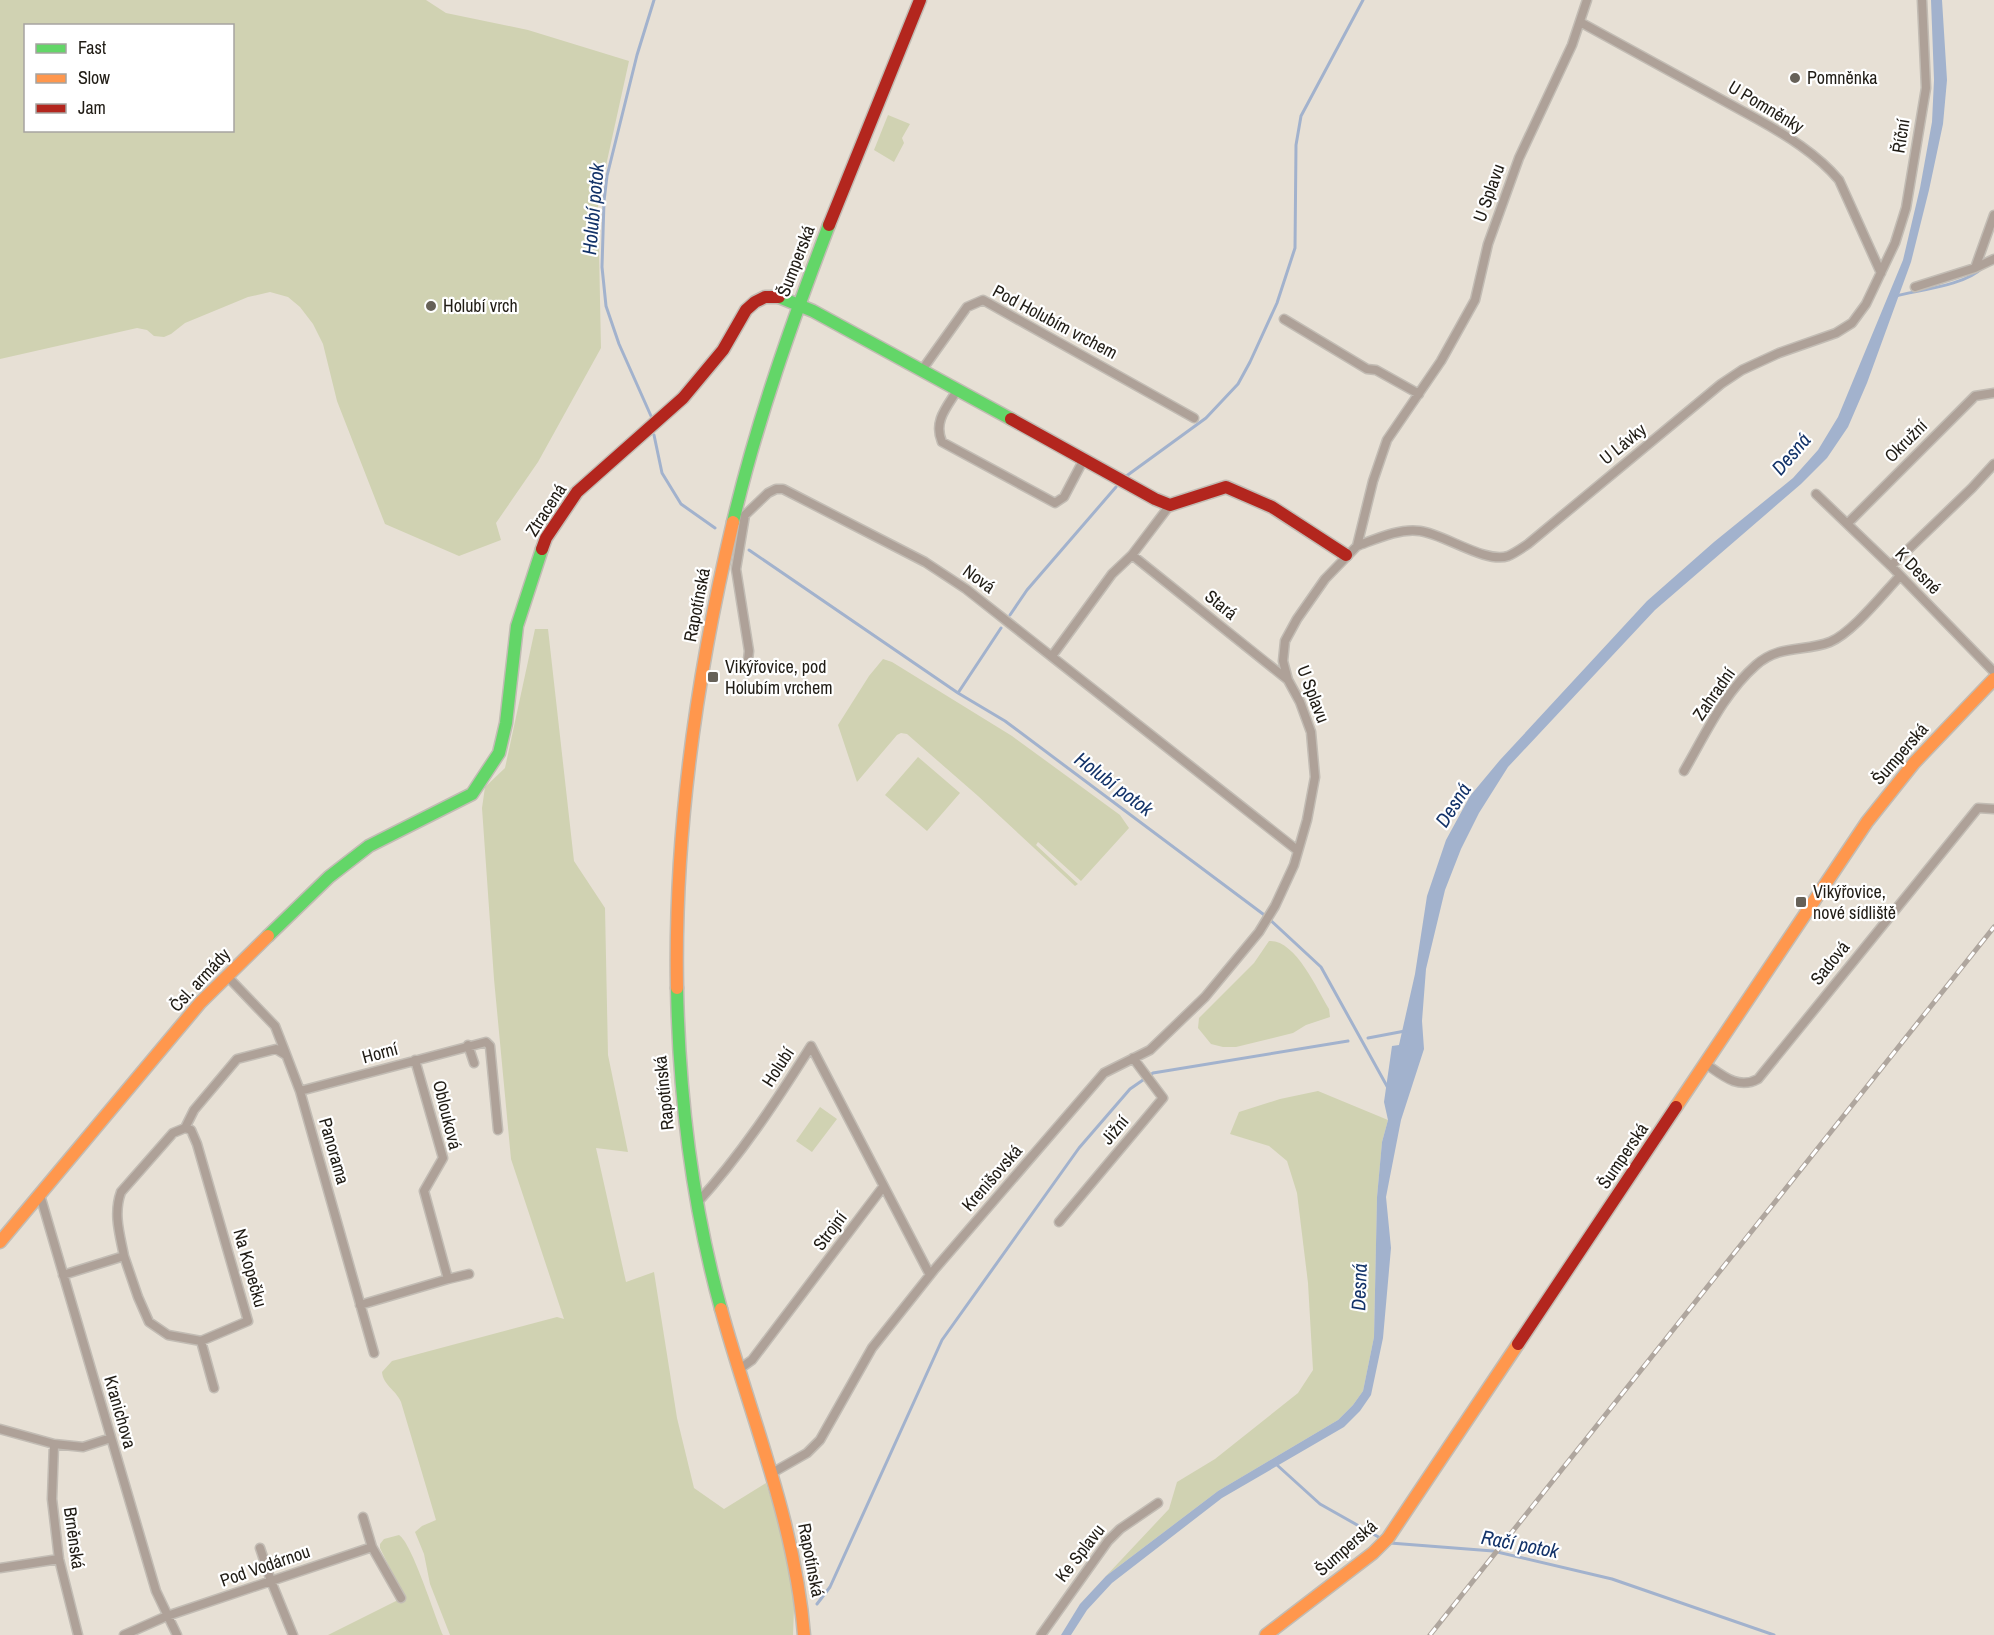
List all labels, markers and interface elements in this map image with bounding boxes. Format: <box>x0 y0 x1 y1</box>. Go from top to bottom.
legend <box>24 24 234 132</box>
text: Fast <box>78 35 106 60</box>
text: Slow <box>78 65 110 90</box>
place label: Pomněnka <box>1807 65 1878 90</box>
marker: Pomněnka <box>1788 71 1802 85</box>
street label: U Pomněnky <box>1724 74 1809 139</box>
text: Jam <box>78 95 106 120</box>
street label: Říční <box>1885 116 1916 155</box>
street label: U Splavu <box>1467 160 1511 225</box>
water label: Holubí potok <box>575 161 610 256</box>
street label: Šumperská <box>770 221 821 300</box>
street label: Pod Holubím vrchem <box>989 278 1122 365</box>
place label: Holubí vrch <box>443 293 518 318</box>
marker: Holubí vrch <box>424 299 438 313</box>
street label: Okružní <box>1879 413 1933 468</box>
street label: U Lávky <box>1594 417 1652 470</box>
water label: Desná <box>1765 427 1816 480</box>
street label: Ztracená <box>519 478 572 541</box>
street label: K Desné <box>1890 542 1947 600</box>
street label: Nová <box>958 558 1001 599</box>
street label: Rapotínská <box>677 566 716 644</box>
street label: Stará <box>1200 584 1243 625</box>
place label: Vikýřovice, pod Holubím vrchem <box>725 654 832 700</box>
street label: U Splavu <box>1291 661 1336 726</box>
street label: Zahradní <box>1686 662 1741 725</box>
marker: Vikýřovice, pod Holubím vrchem <box>706 670 720 684</box>
street label: Šumperská <box>1866 717 1934 790</box>
water label: Holubí potok <box>1069 745 1160 823</box>
water label: Desná <box>1428 777 1477 832</box>
place label: Vikýřovice, nové sídliště <box>1813 879 1896 925</box>
marker: Vikýřovice, nové sídliště <box>1794 895 1808 909</box>
street label: Sadová <box>1804 935 1855 990</box>
street label: Čsl. armády <box>164 942 236 1017</box>
street label: Horní <box>359 1036 401 1069</box>
street label: Holubí <box>755 1041 800 1091</box>
street label: Rapotínská <box>647 1055 680 1131</box>
street label: Oblouková <box>427 1078 468 1152</box>
street label: Jižní <box>1095 1109 1135 1150</box>
street label: Panorama <box>313 1115 356 1187</box>
street label: Šumperská <box>1591 1118 1654 1194</box>
street label: Krenišovská <box>956 1139 1028 1217</box>
street label: Strojní <box>807 1205 853 1255</box>
street label: Na Kopečku <box>227 1226 274 1310</box>
water label: Desná <box>1344 1263 1373 1311</box>
street label: Kranichova <box>98 1373 143 1451</box>
street label: Brněnská <box>58 1505 91 1571</box>
street label: Šumperská <box>1309 1514 1382 1582</box>
street label: Ke Splavu <box>1049 1518 1110 1587</box>
street label: Rapotínská <box>792 1521 831 1599</box>
water label: Račí potok <box>1479 1523 1562 1564</box>
street label: Pod Vodárnou <box>217 1538 313 1593</box>

